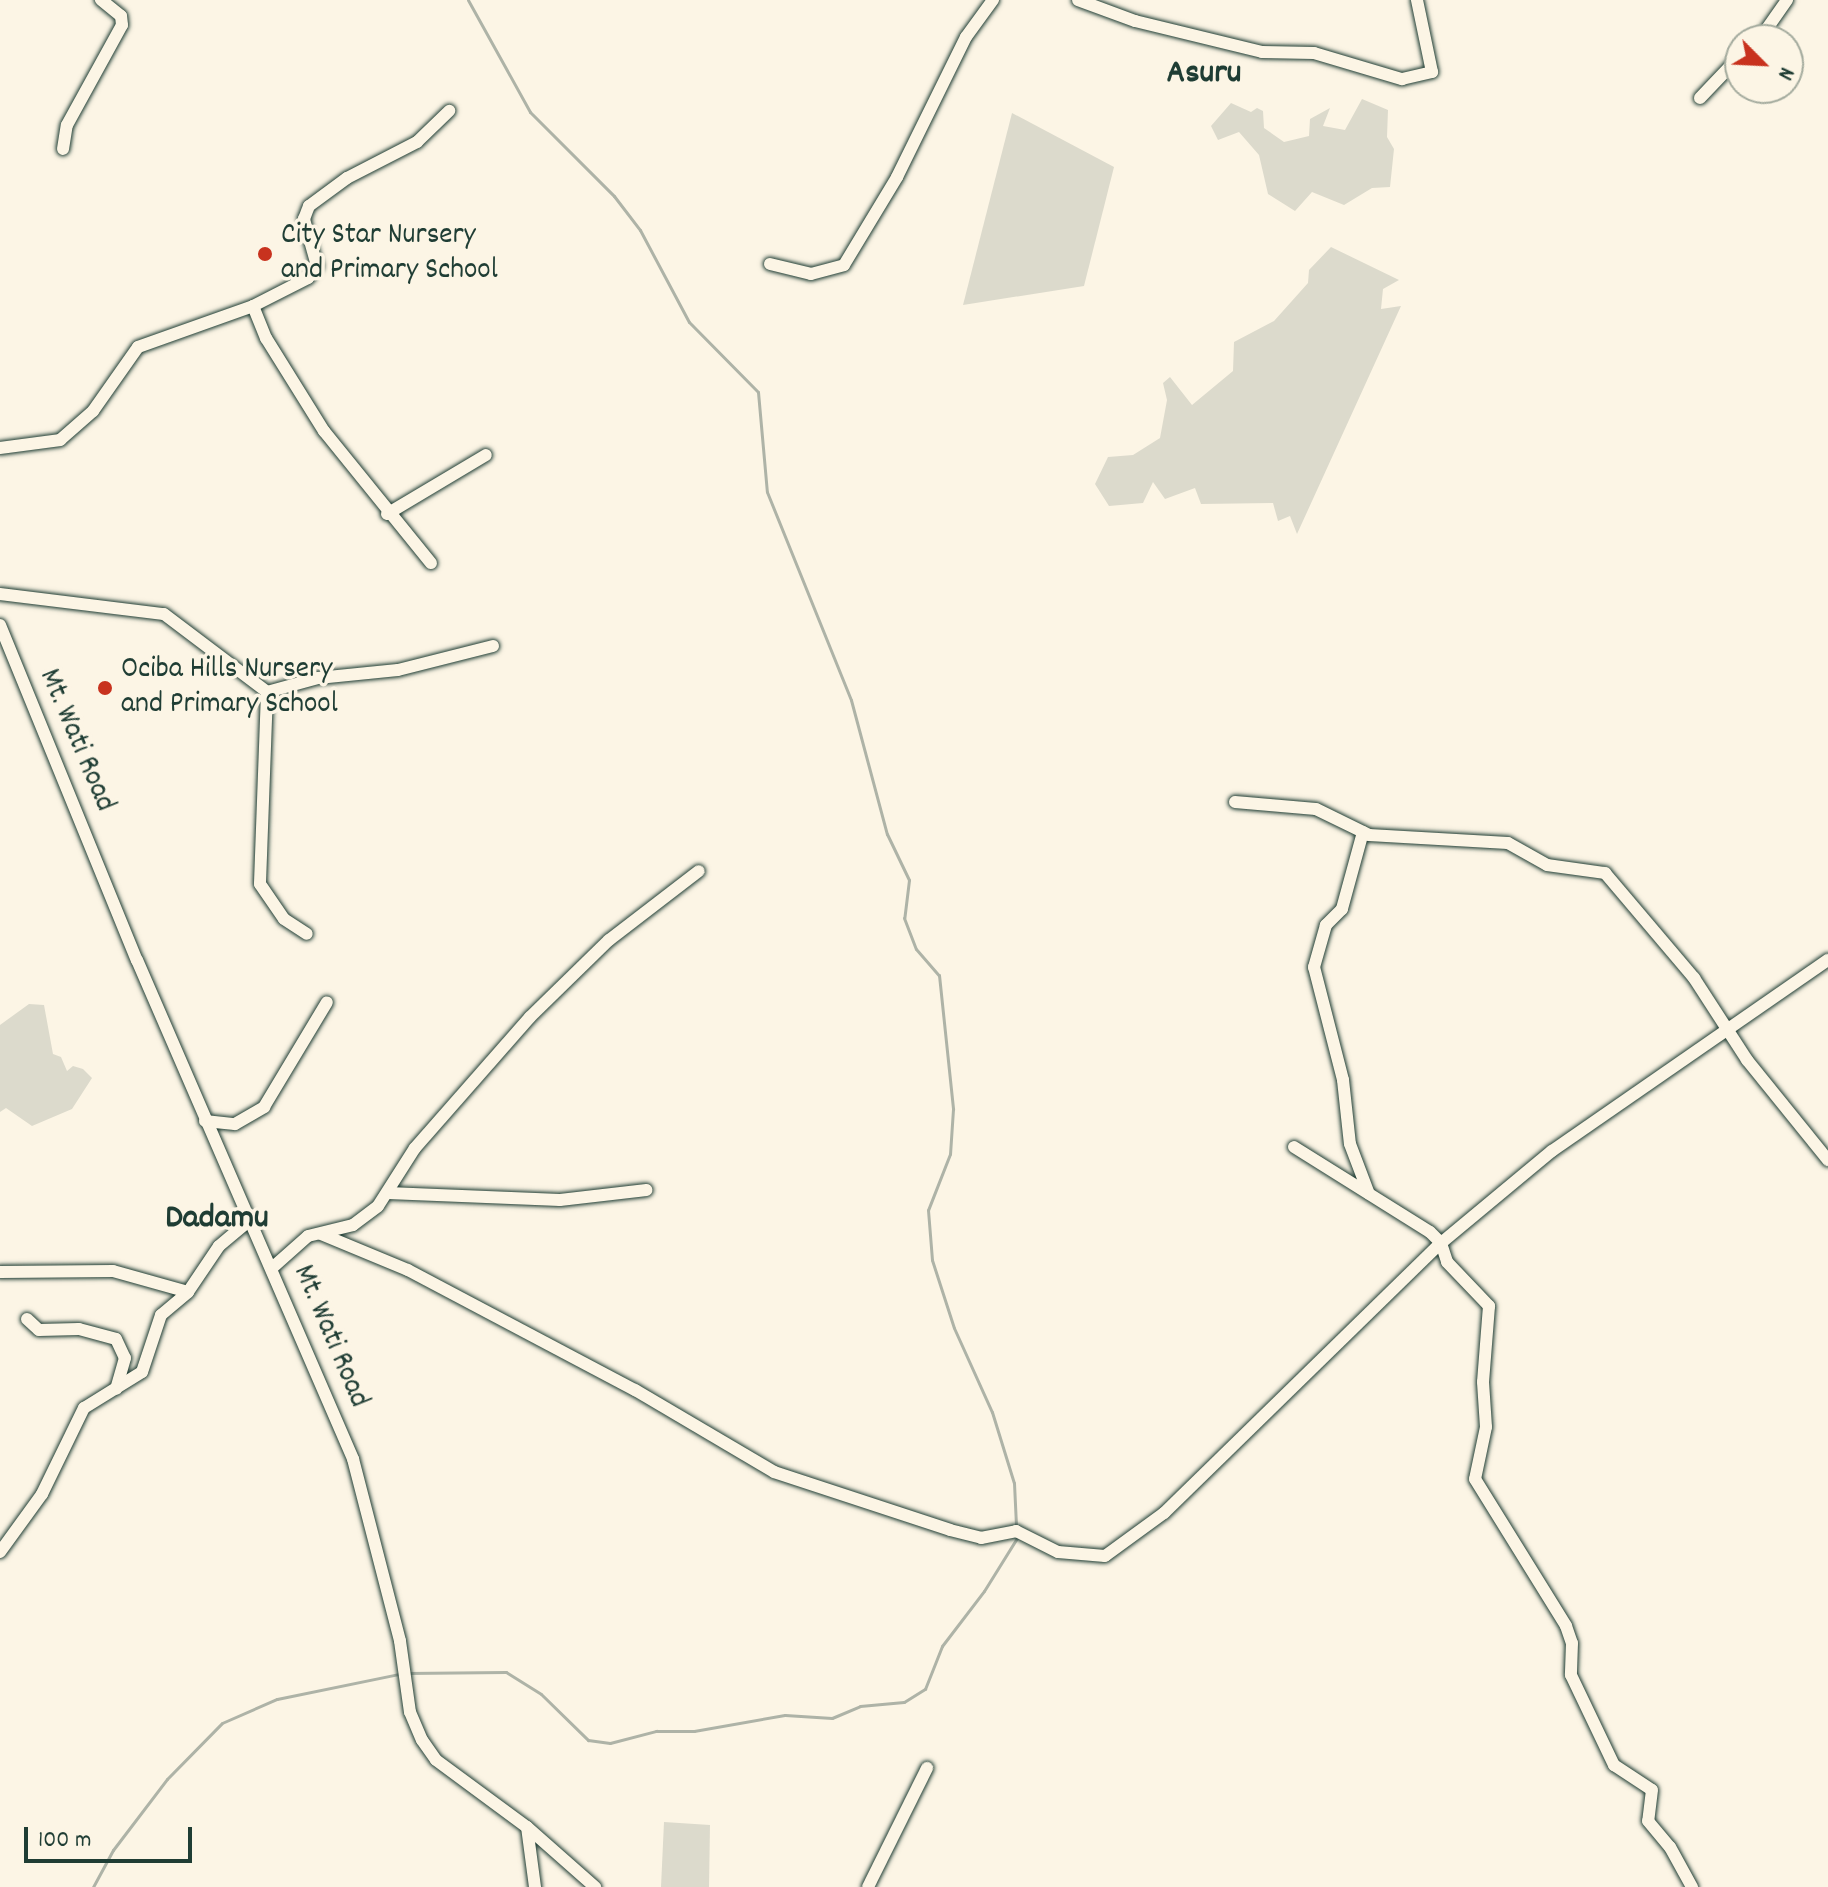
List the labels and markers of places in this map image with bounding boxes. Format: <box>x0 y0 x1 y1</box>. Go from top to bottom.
place label: City Star Nursery and Primary School <box>281 219 498 290</box>
marker: City Star Nursery and Primary School <box>256 245 274 263</box>
place label: Ociba Hills Nursery and Primary School <box>121 653 338 724</box>
marker: Ociba Hills Nursery and Primary School <box>96 679 114 697</box>

